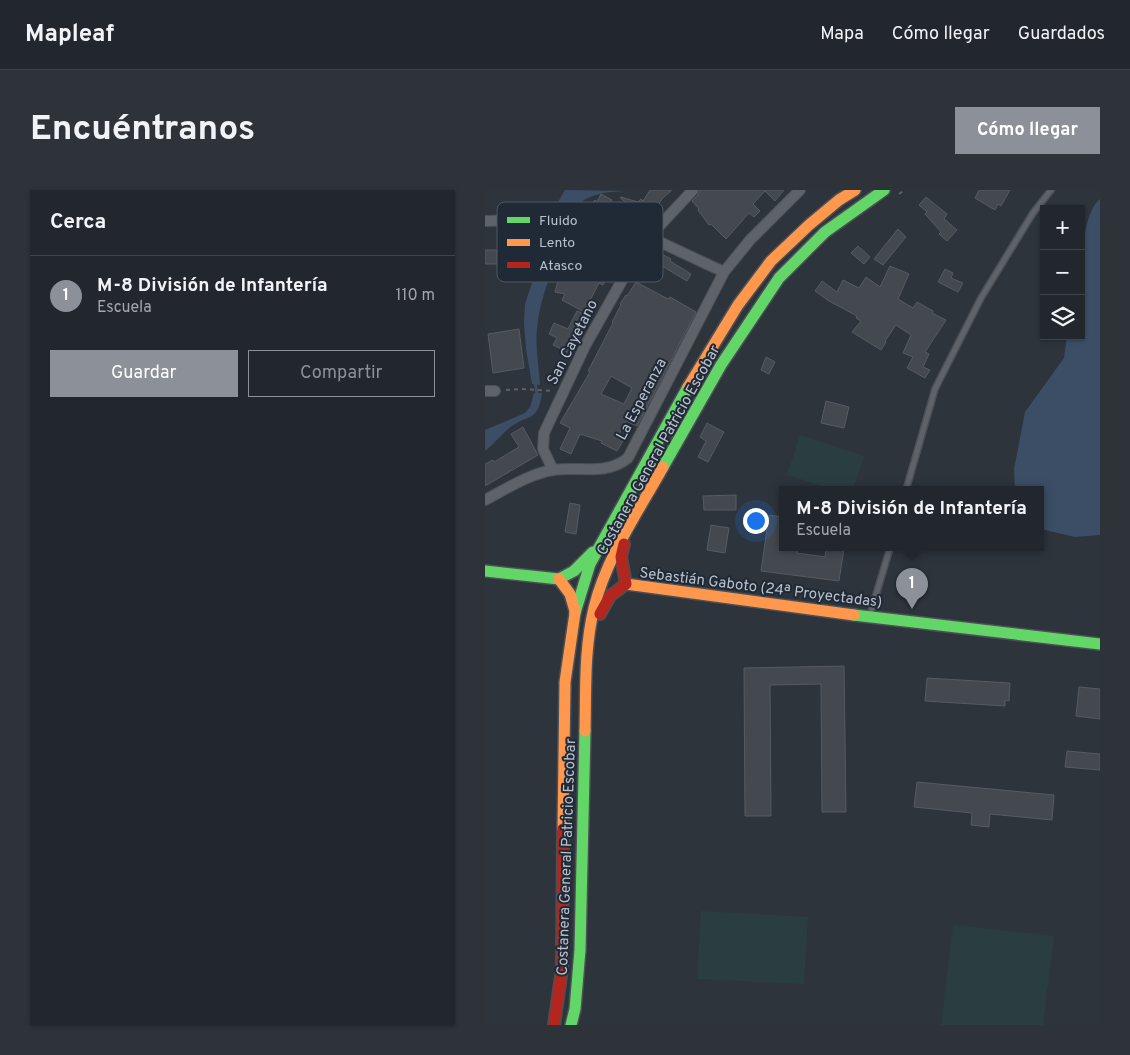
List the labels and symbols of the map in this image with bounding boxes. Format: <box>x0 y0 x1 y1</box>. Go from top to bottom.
legend <box>497 202 663 282</box>
text: Fluido <box>539 213 578 230</box>
text: Lento <box>539 235 575 252</box>
text: Atasco <box>539 258 582 275</box>
street label: San Cayetano <box>544 297 603 388</box>
street label: Costanera General Patricio Escobar <box>593 342 725 559</box>
street label: La Esperanza <box>613 356 672 444</box>
your location <box>743 508 769 534</box>
street label: Sebastián Gaboto (24ª Proyectadas) <box>638 564 883 613</box>
pin: 1 <box>896 568 928 609</box>
street label: Costanera General Patricio Escobar <box>554 738 581 976</box>

